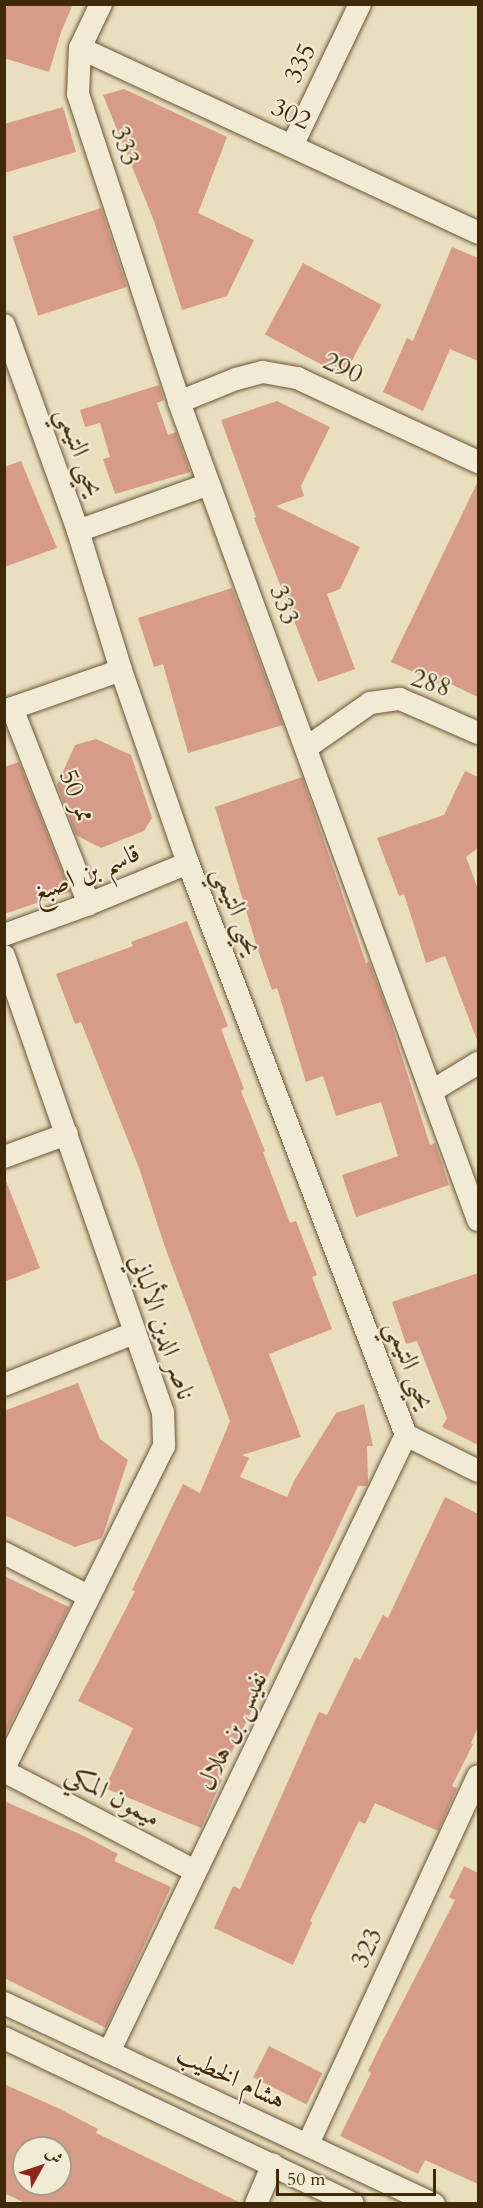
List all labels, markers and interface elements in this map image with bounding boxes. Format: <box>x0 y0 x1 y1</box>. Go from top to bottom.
street label: 335 <box>277 38 323 88</box>
street label: 302 <box>266 91 316 137</box>
street label: 333 <box>104 122 146 170</box>
street label: 290 <box>318 345 368 391</box>
street label: يحيى التيمي <box>49 403 111 501</box>
street label: 333 <box>263 581 305 629</box>
street label: 288 <box>407 662 455 704</box>
street label: ممر 50 <box>52 765 102 827</box>
street label: قاسم بن اصبغ <box>27 837 145 909</box>
street label: يحيى التيمي <box>206 862 268 960</box>
street label: ناصر الدين الألباني <box>123 1250 201 1404</box>
street label: يحيى التيمي <box>379 1316 441 1414</box>
street label: نفيس بن هلال <box>190 1667 274 1795</box>
street label: ميمون المكي <box>60 1758 166 1834</box>
street label: 323 <box>344 1923 390 1973</box>
street label: هشام الخطيب <box>171 2038 291 2116</box>
north arrow <box>12 2136 72 2196</box>
text: ش <box>41 2143 68 2169</box>
scale bar <box>279 2157 440 2195</box>
text: 50 m <box>287 2167 326 2192</box>

